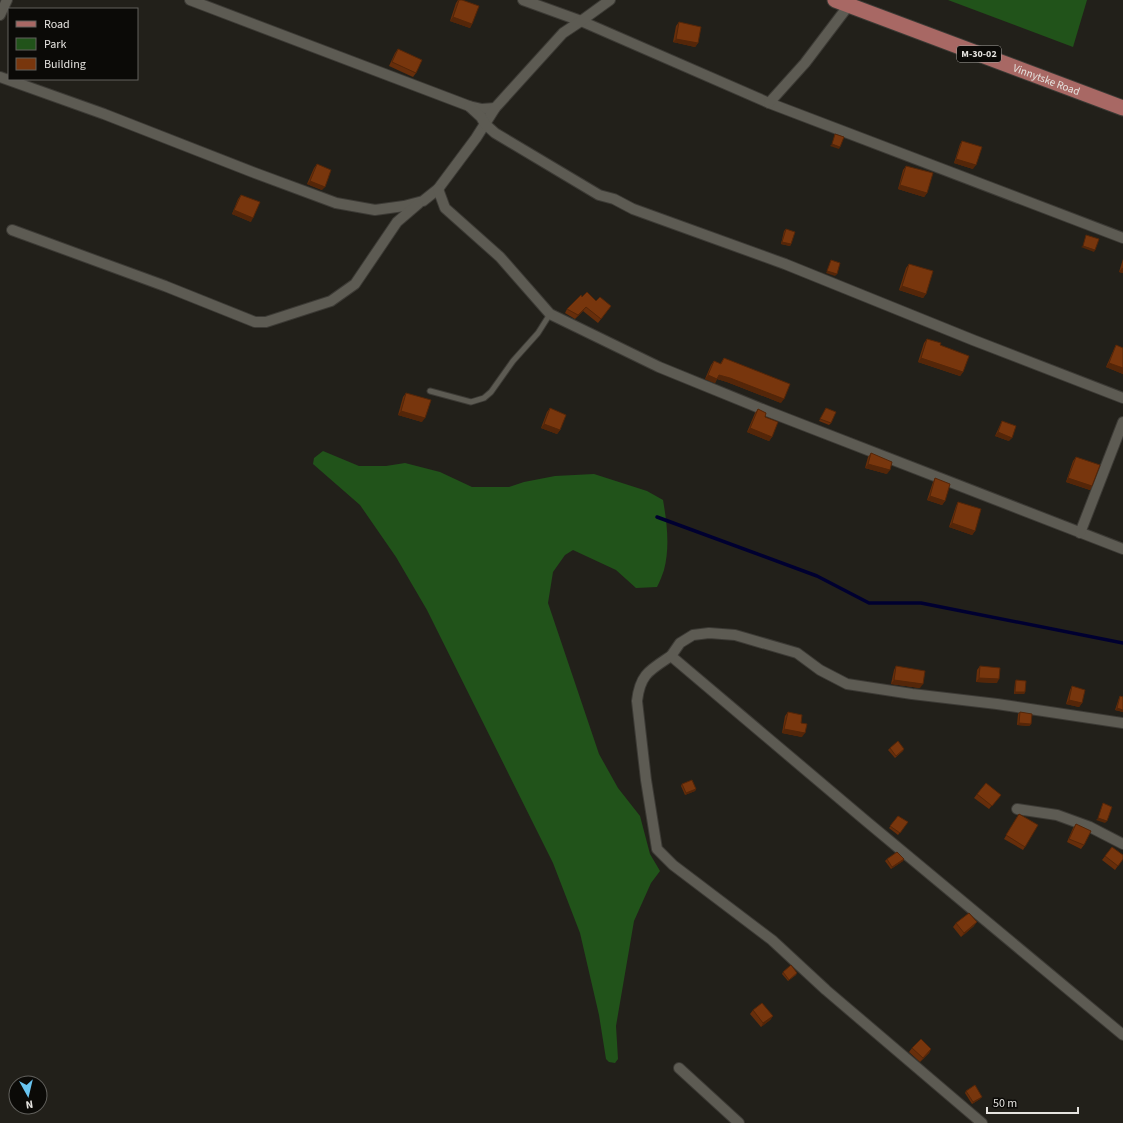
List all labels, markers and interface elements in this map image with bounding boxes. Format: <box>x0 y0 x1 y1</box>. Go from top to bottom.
legend <box>8 8 138 80</box>
text: Road <box>44 16 70 33</box>
text: Park <box>44 36 66 53</box>
road number: М-30-02 <box>957 46 1001 62</box>
text: Building <box>44 56 86 73</box>
street label: Vinnytske Road <box>1011 60 1082 99</box>
north arrow <box>8 1075 48 1115</box>
scale bar <box>987 1089 1078 1115</box>
text: 50 m <box>993 1095 1017 1112</box>
text: N <box>25 1096 34 1112</box>

